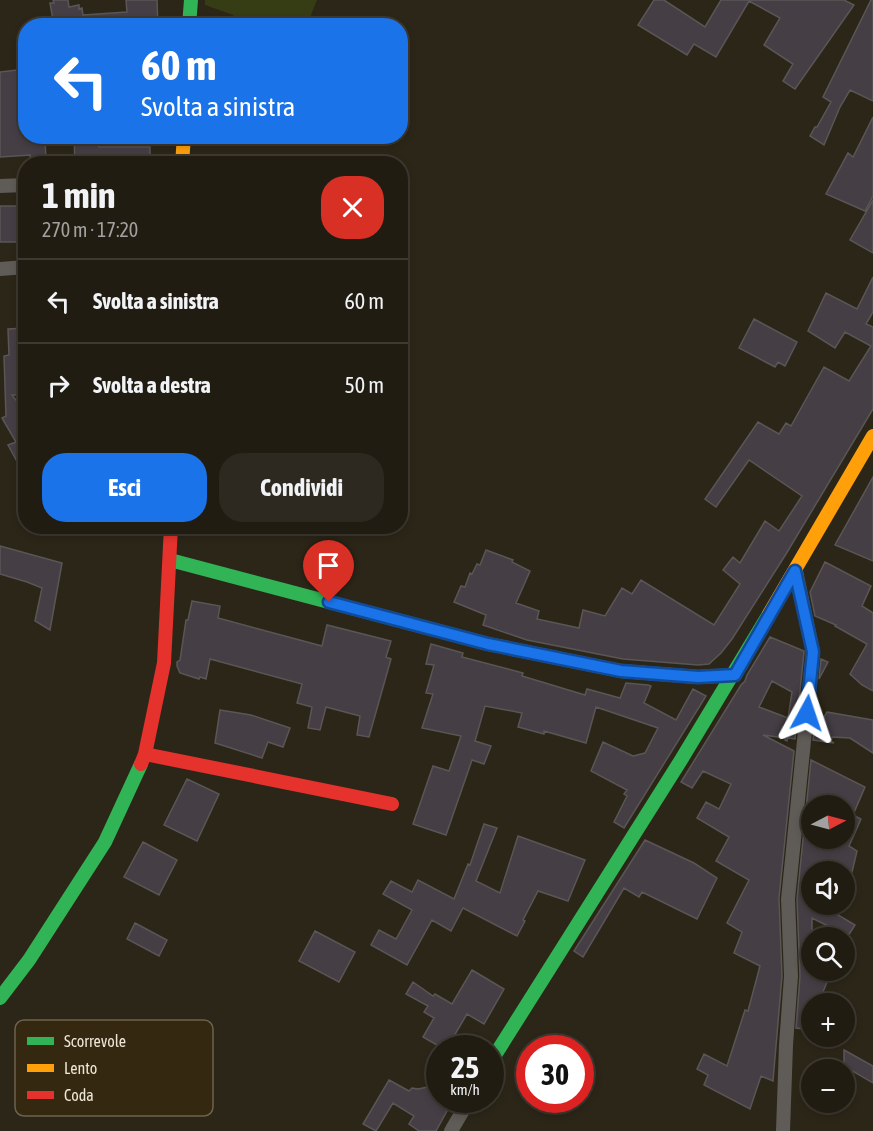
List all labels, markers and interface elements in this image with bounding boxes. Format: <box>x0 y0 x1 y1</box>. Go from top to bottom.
text: 60 m <box>141 41 216 89</box>
icon: left <box>42 42 120 120</box>
text: Svolta a sinistra <box>141 91 295 122</box>
text: 1 min <box>42 174 116 216</box>
button: close <box>321 176 384 239</box>
text: 270 m · 17:20 <box>42 218 138 241</box>
icon: left <box>42 285 75 318</box>
text: Svolta a sinistra <box>93 288 219 314</box>
text: 60 m <box>344 288 384 314</box>
icon: right <box>42 369 75 402</box>
text: Svolta a destra <box>93 372 211 398</box>
text: 50 m <box>344 372 384 398</box>
button: Esci <box>42 453 207 522</box>
button: Condividi <box>219 453 384 522</box>
pin <box>303 540 354 602</box>
icon: arrive <box>312 549 345 582</box>
position arrow <box>775 681 839 745</box>
north arrow <box>801 795 855 849</box>
map controls <box>801 795 855 1113</box>
button: sound <box>801 861 855 915</box>
button: search <box>801 927 855 981</box>
button: + <box>801 993 855 1047</box>
legend <box>15 1020 213 1116</box>
text: Scorrevole <box>64 1032 126 1050</box>
speed limit sign: 30 <box>516 1035 594 1113</box>
text: 25 <box>451 1050 479 1084</box>
text: Lento <box>64 1059 97 1077</box>
button: − <box>801 1059 855 1113</box>
text: km/h <box>450 1081 480 1098</box>
text: Coda <box>64 1086 94 1104</box>

